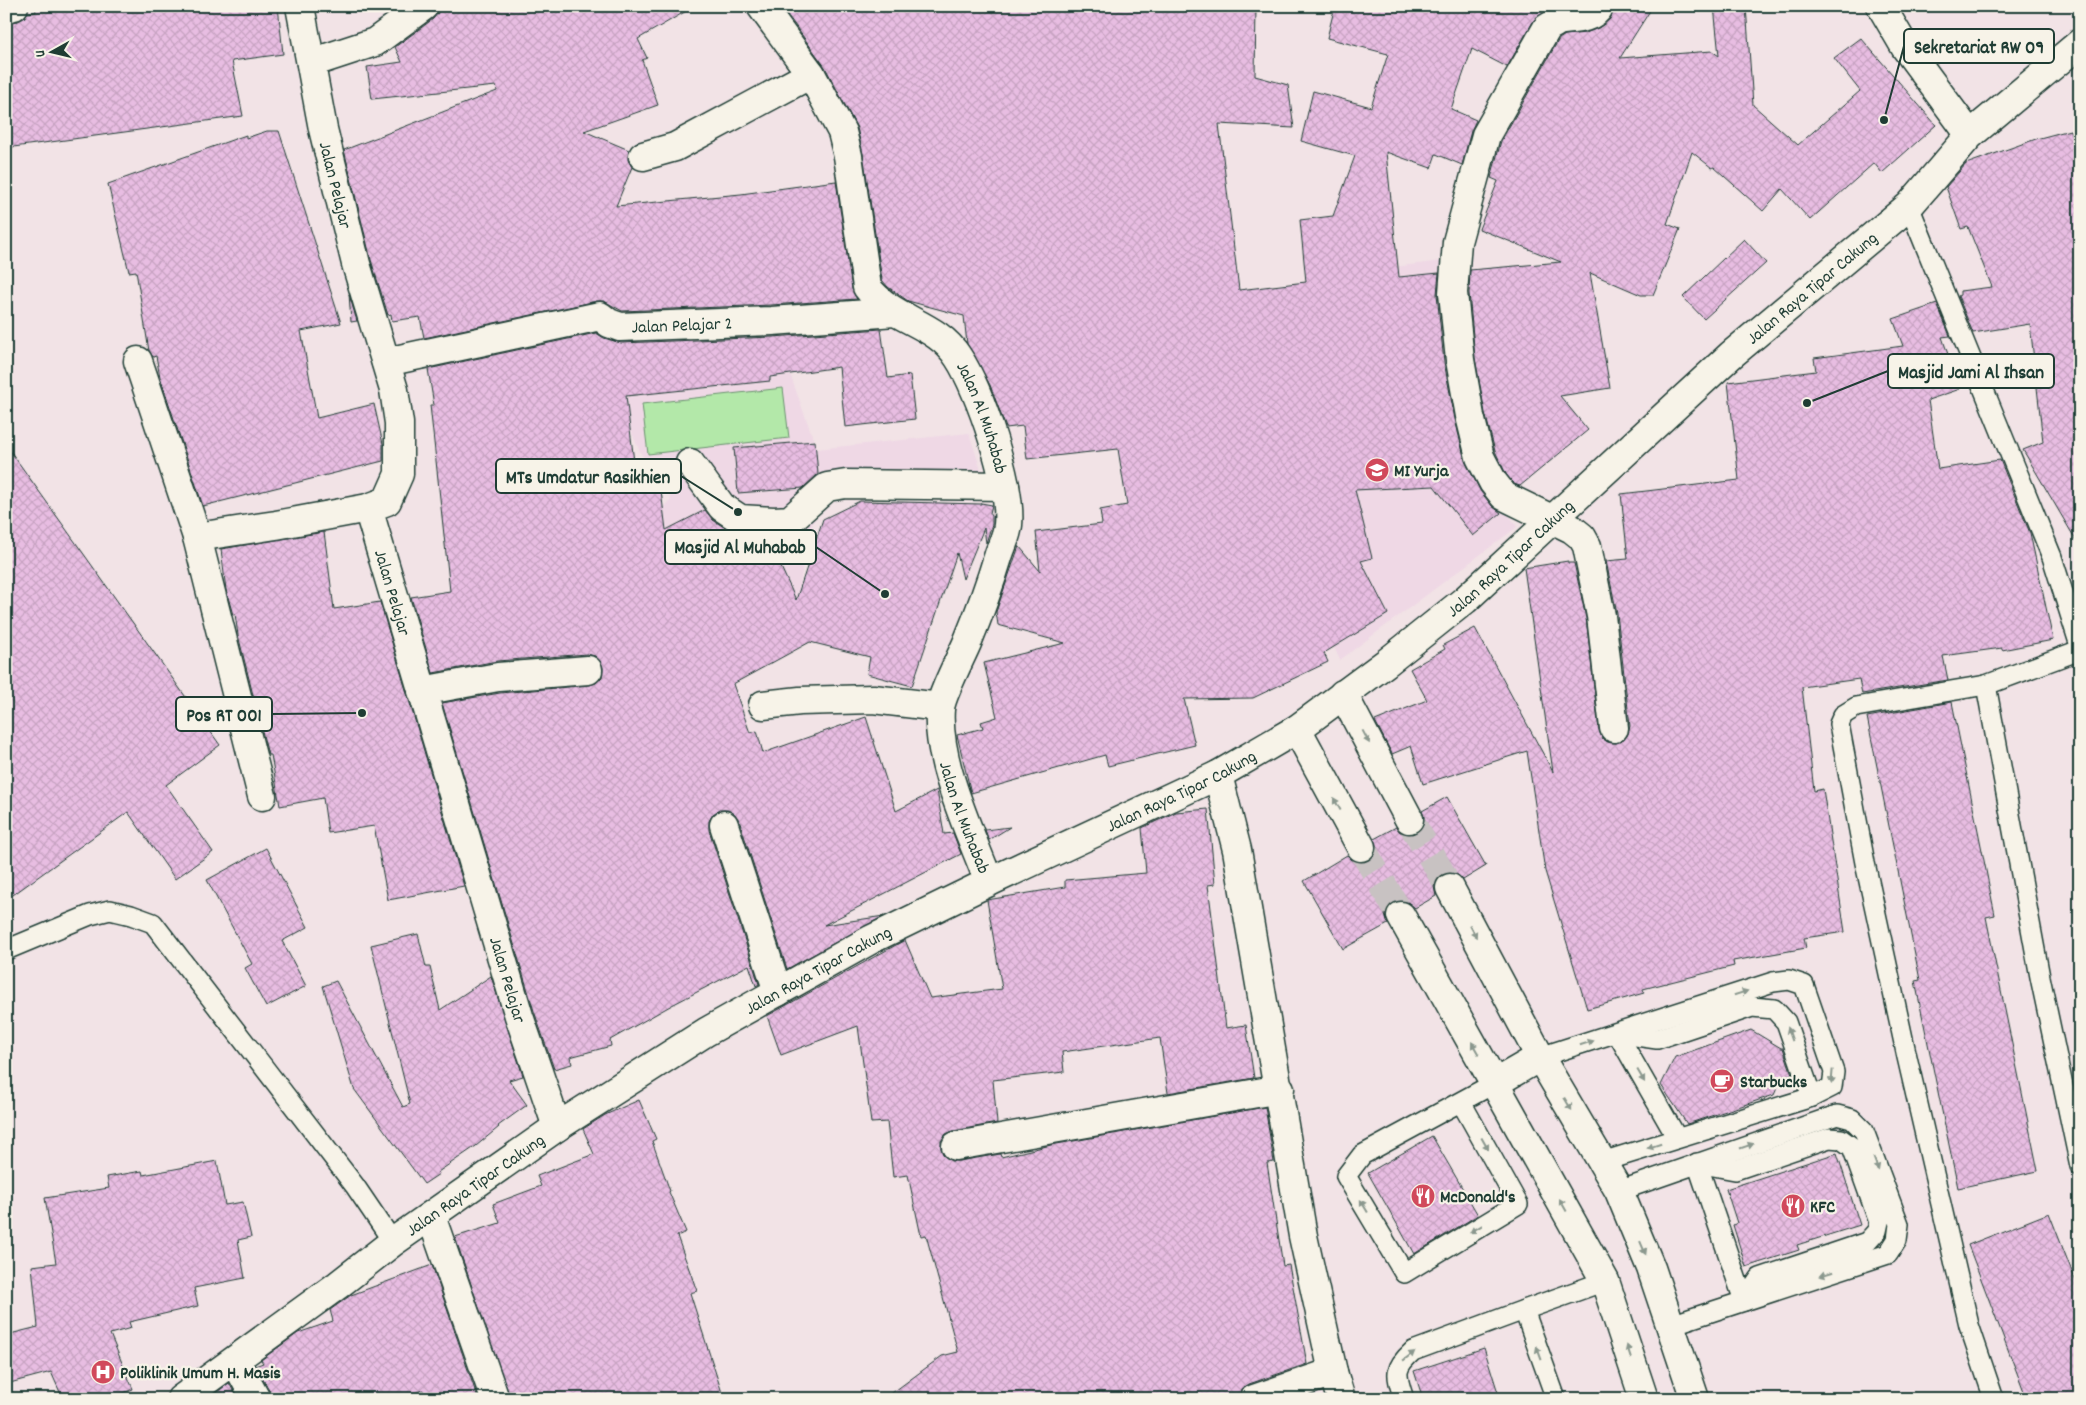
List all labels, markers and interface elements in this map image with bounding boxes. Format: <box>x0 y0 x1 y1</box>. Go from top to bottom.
north arrow <box>28 28 78 78</box>
callout: Sekretariat RW 09 <box>1904 29 2054 63</box>
text: Sekretariat RW 09 <box>1914 36 2044 63</box>
text: U <box>31 49 51 58</box>
street label: Jalan Pelajar <box>311 139 357 232</box>
street label: Jalan Raya Tipar Cakung <box>1742 227 1884 352</box>
street label: Jalan Pelajar 2 <box>631 313 733 342</box>
callout: Masjid Jami Al Ihsan <box>1888 354 2054 388</box>
street label: Jalan Al Muhabab <box>949 358 1012 477</box>
text: Masjid Jami Al Ihsan <box>1898 361 2044 388</box>
school or university icon: MI Yurja <box>1364 457 1390 483</box>
callout: MTs Umdatur Rasikhien <box>496 459 681 493</box>
place label: MI Yurja <box>1394 460 1449 485</box>
text: MTs Umdatur Rasikhien <box>506 466 670 493</box>
street label: Jalan Raya Tipar Cakung <box>1443 495 1581 624</box>
callout: Masjid Al Muhabab <box>665 530 816 564</box>
text: Masjid Al Muhabab <box>674 536 806 563</box>
street label: Jalan Pelajar <box>366 547 415 640</box>
callout: Pos RT 001 <box>176 697 272 731</box>
text: Pos RT 001 <box>186 704 262 731</box>
one-way arrow <box>1362 730 1370 744</box>
street label: Jalan Raya Tipar Cakung <box>1103 745 1262 840</box>
street label: Jalan Al Muhabab <box>931 759 995 878</box>
one-way arrow <box>1333 797 1342 811</box>
street label: Jalan Raya Tipar Cakung <box>741 921 897 1023</box>
one-way arrow <box>1469 923 1477 938</box>
street label: Jalan Pelajar <box>481 934 531 1027</box>
one-way arrow <box>1734 988 1749 996</box>
one-way arrow <box>1786 1026 1794 1041</box>
one-way arrow <box>1579 1038 1594 1046</box>
one-way arrow <box>1471 1040 1479 1055</box>
cafe icon: Starbucks <box>1709 1068 1735 1094</box>
one-way arrow <box>1637 1069 1646 1082</box>
one-way arrow <box>1828 1070 1836 1086</box>
place label: Starbucks <box>1740 1071 1808 1096</box>
one-way arrow <box>1563 1097 1572 1110</box>
street label: Jalan Raya Tipar Cakung <box>402 1129 551 1244</box>
one-way arrow <box>1481 1137 1489 1152</box>
one-way arrow <box>1646 1142 1661 1150</box>
one-way arrow <box>1740 1142 1755 1150</box>
one-way arrow <box>1872 1157 1880 1172</box>
restaurant icon: McDonald's <box>1410 1183 1436 1209</box>
place label: McDonald's <box>1440 1186 1516 1211</box>
restaurant icon: KFC <box>1780 1193 1806 1219</box>
place label: KFC <box>1810 1196 1835 1221</box>
one-way arrow <box>1559 1198 1567 1212</box>
one-way arrow <box>1360 1200 1369 1213</box>
one-way arrow <box>1470 1225 1483 1234</box>
one-way arrow <box>1639 1241 1647 1255</box>
one-way arrow <box>1818 1271 1833 1279</box>
one-way arrow <box>1535 1345 1543 1360</box>
one-way arrow <box>1625 1345 1632 1360</box>
one-way arrow <box>1402 1350 1415 1361</box>
hospital icon: Poliklinik Umum H. Masis <box>90 1359 116 1385</box>
place label: Poliklinik Umum H. Masis <box>120 1362 281 1387</box>

